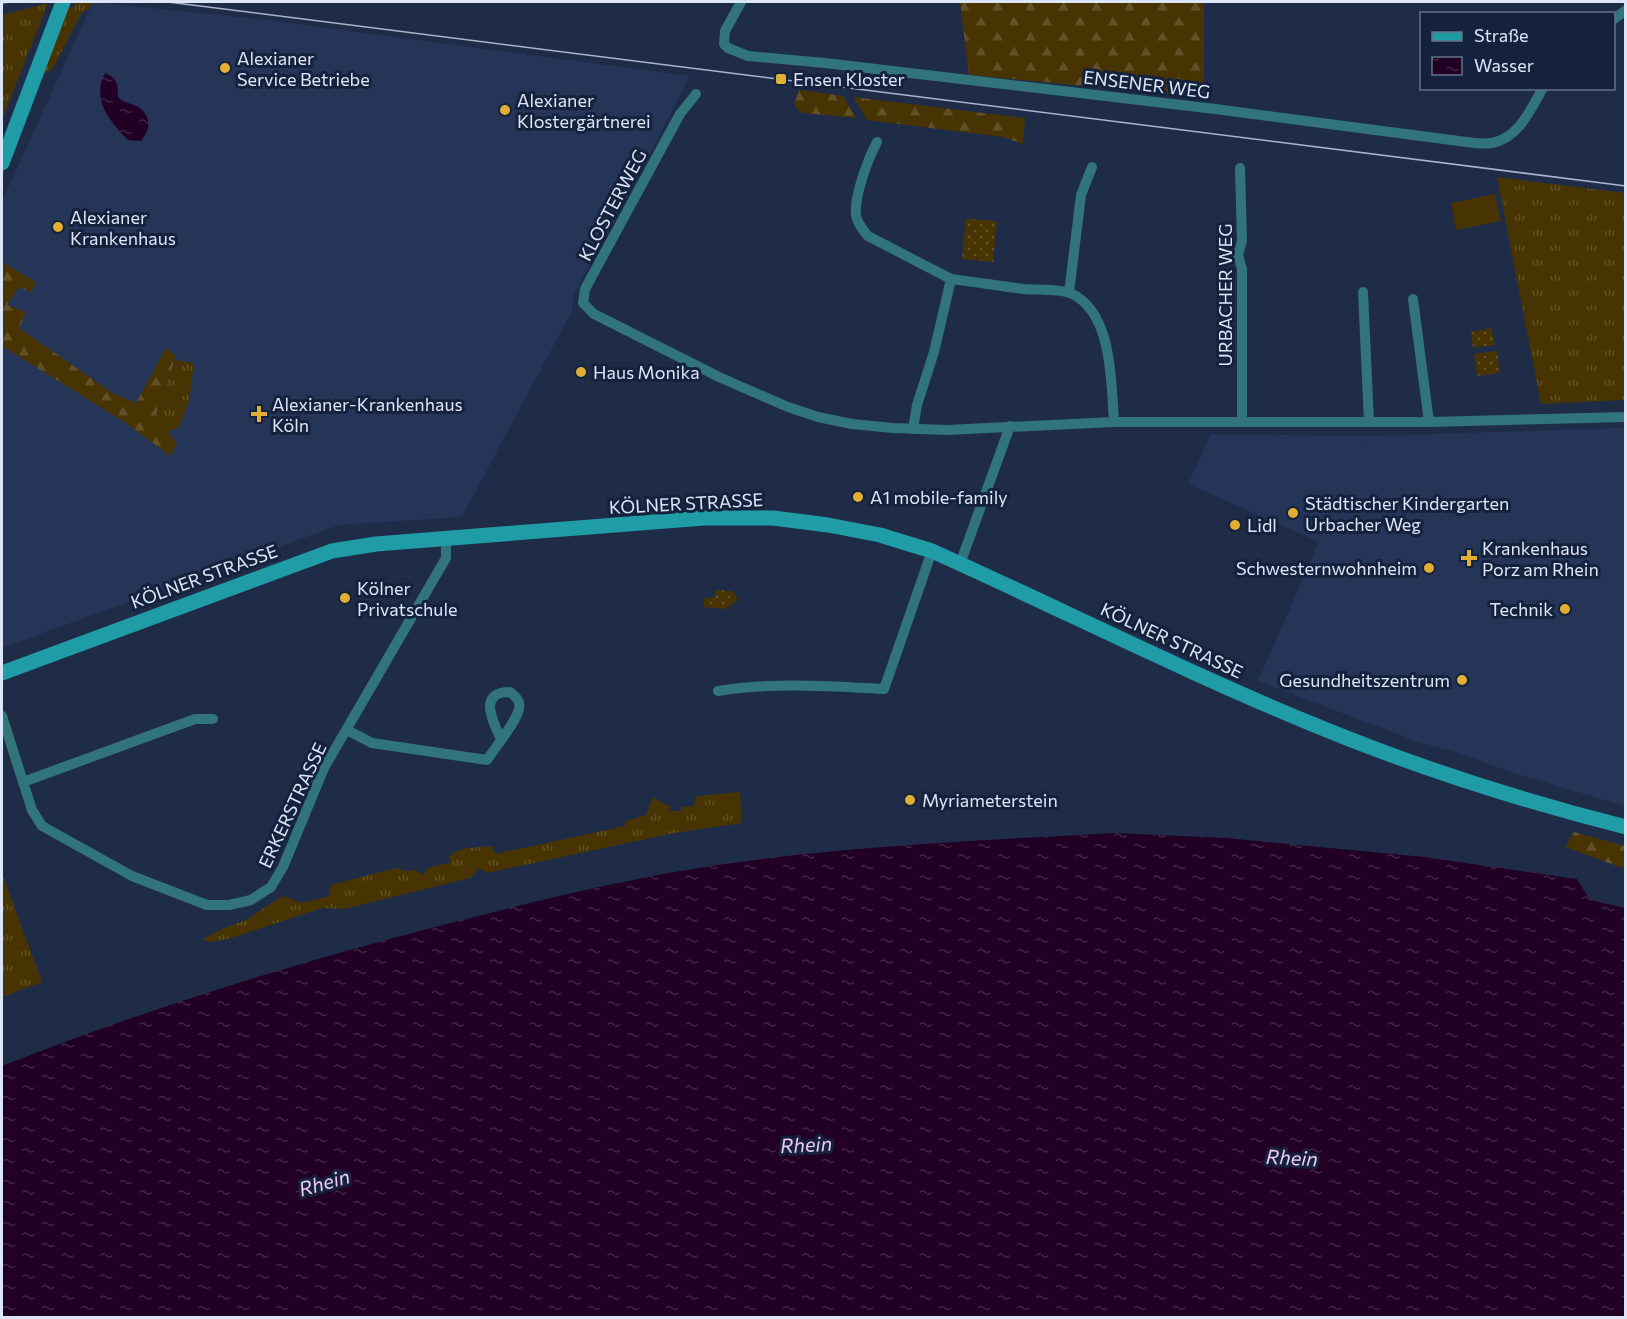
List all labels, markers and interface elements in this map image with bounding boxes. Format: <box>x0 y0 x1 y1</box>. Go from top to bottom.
legend <box>1420 12 1615 90</box>
text: Straße <box>1474 24 1529 46</box>
place label: Alexianer Service Betriebe <box>237 47 370 90</box>
text: Wasser <box>1474 54 1534 76</box>
marker: Alexianer Service Betriebe <box>218 61 232 75</box>
street label: ENSENER WEG <box>1082 65 1212 103</box>
place label: Ensen Kloster <box>793 68 905 90</box>
marker: Ensen Kloster <box>774 72 788 86</box>
place label: Alexianer Klostergärtnerei <box>517 89 651 132</box>
marker: Alexianer Klostergärtnerei <box>498 103 512 117</box>
street label: KLOSTERWEG <box>573 145 651 265</box>
place label: Alexianer Krankenhaus <box>70 206 176 249</box>
marker: Alexianer Krankenhaus <box>51 220 65 234</box>
street label: URBACHER WEG <box>1214 224 1236 366</box>
place label: Haus Monika <box>593 361 700 383</box>
marker: Haus Monika <box>574 365 588 379</box>
place label: Alexianer-Krankenhaus Köln <box>272 393 463 436</box>
marker: Alexianer-Krankenhaus Köln <box>250 405 268 423</box>
place label: A1 mobile-family <box>870 486 1008 508</box>
street label: KÖLNER STRASSE <box>608 488 764 518</box>
marker: A1 mobile-family <box>851 490 865 504</box>
place label: Städtischer Kindergarten Urbacher Weg <box>1305 492 1509 535</box>
marker: Städtischer Kindergarten Urbacher Weg <box>1286 506 1300 520</box>
place label: Lidl <box>1247 514 1277 536</box>
marker: Lidl <box>1228 518 1242 532</box>
place label: Krankenhaus Porz am Rhein <box>1482 537 1599 580</box>
street label: KÖLNER STRASSE <box>128 539 280 613</box>
marker: Krankenhaus Porz am Rhein <box>1460 549 1478 567</box>
place label: Schwesternwohnheim <box>1236 557 1417 579</box>
marker: Schwesternwohnheim <box>1422 561 1436 575</box>
place label: Kölner Privatschule <box>357 577 458 620</box>
marker: Kölner Privatschule <box>338 591 352 605</box>
street label: KÖLNER STRASSE <box>1097 597 1247 683</box>
place label: Technik <box>1489 598 1553 620</box>
marker: Technik <box>1558 602 1572 616</box>
place label: Gesundheitszentrum <box>1279 669 1450 691</box>
marker: Gesundheitszentrum <box>1455 673 1469 687</box>
street label: ERKERSTRASSE <box>253 739 331 871</box>
place label: Myriameterstein <box>922 789 1058 811</box>
marker: Myriameterstein <box>903 793 917 807</box>
water label: Rhein <box>779 1131 833 1157</box>
water label: Rhein <box>1265 1144 1319 1170</box>
water label: Rhein <box>296 1163 352 1201</box>

